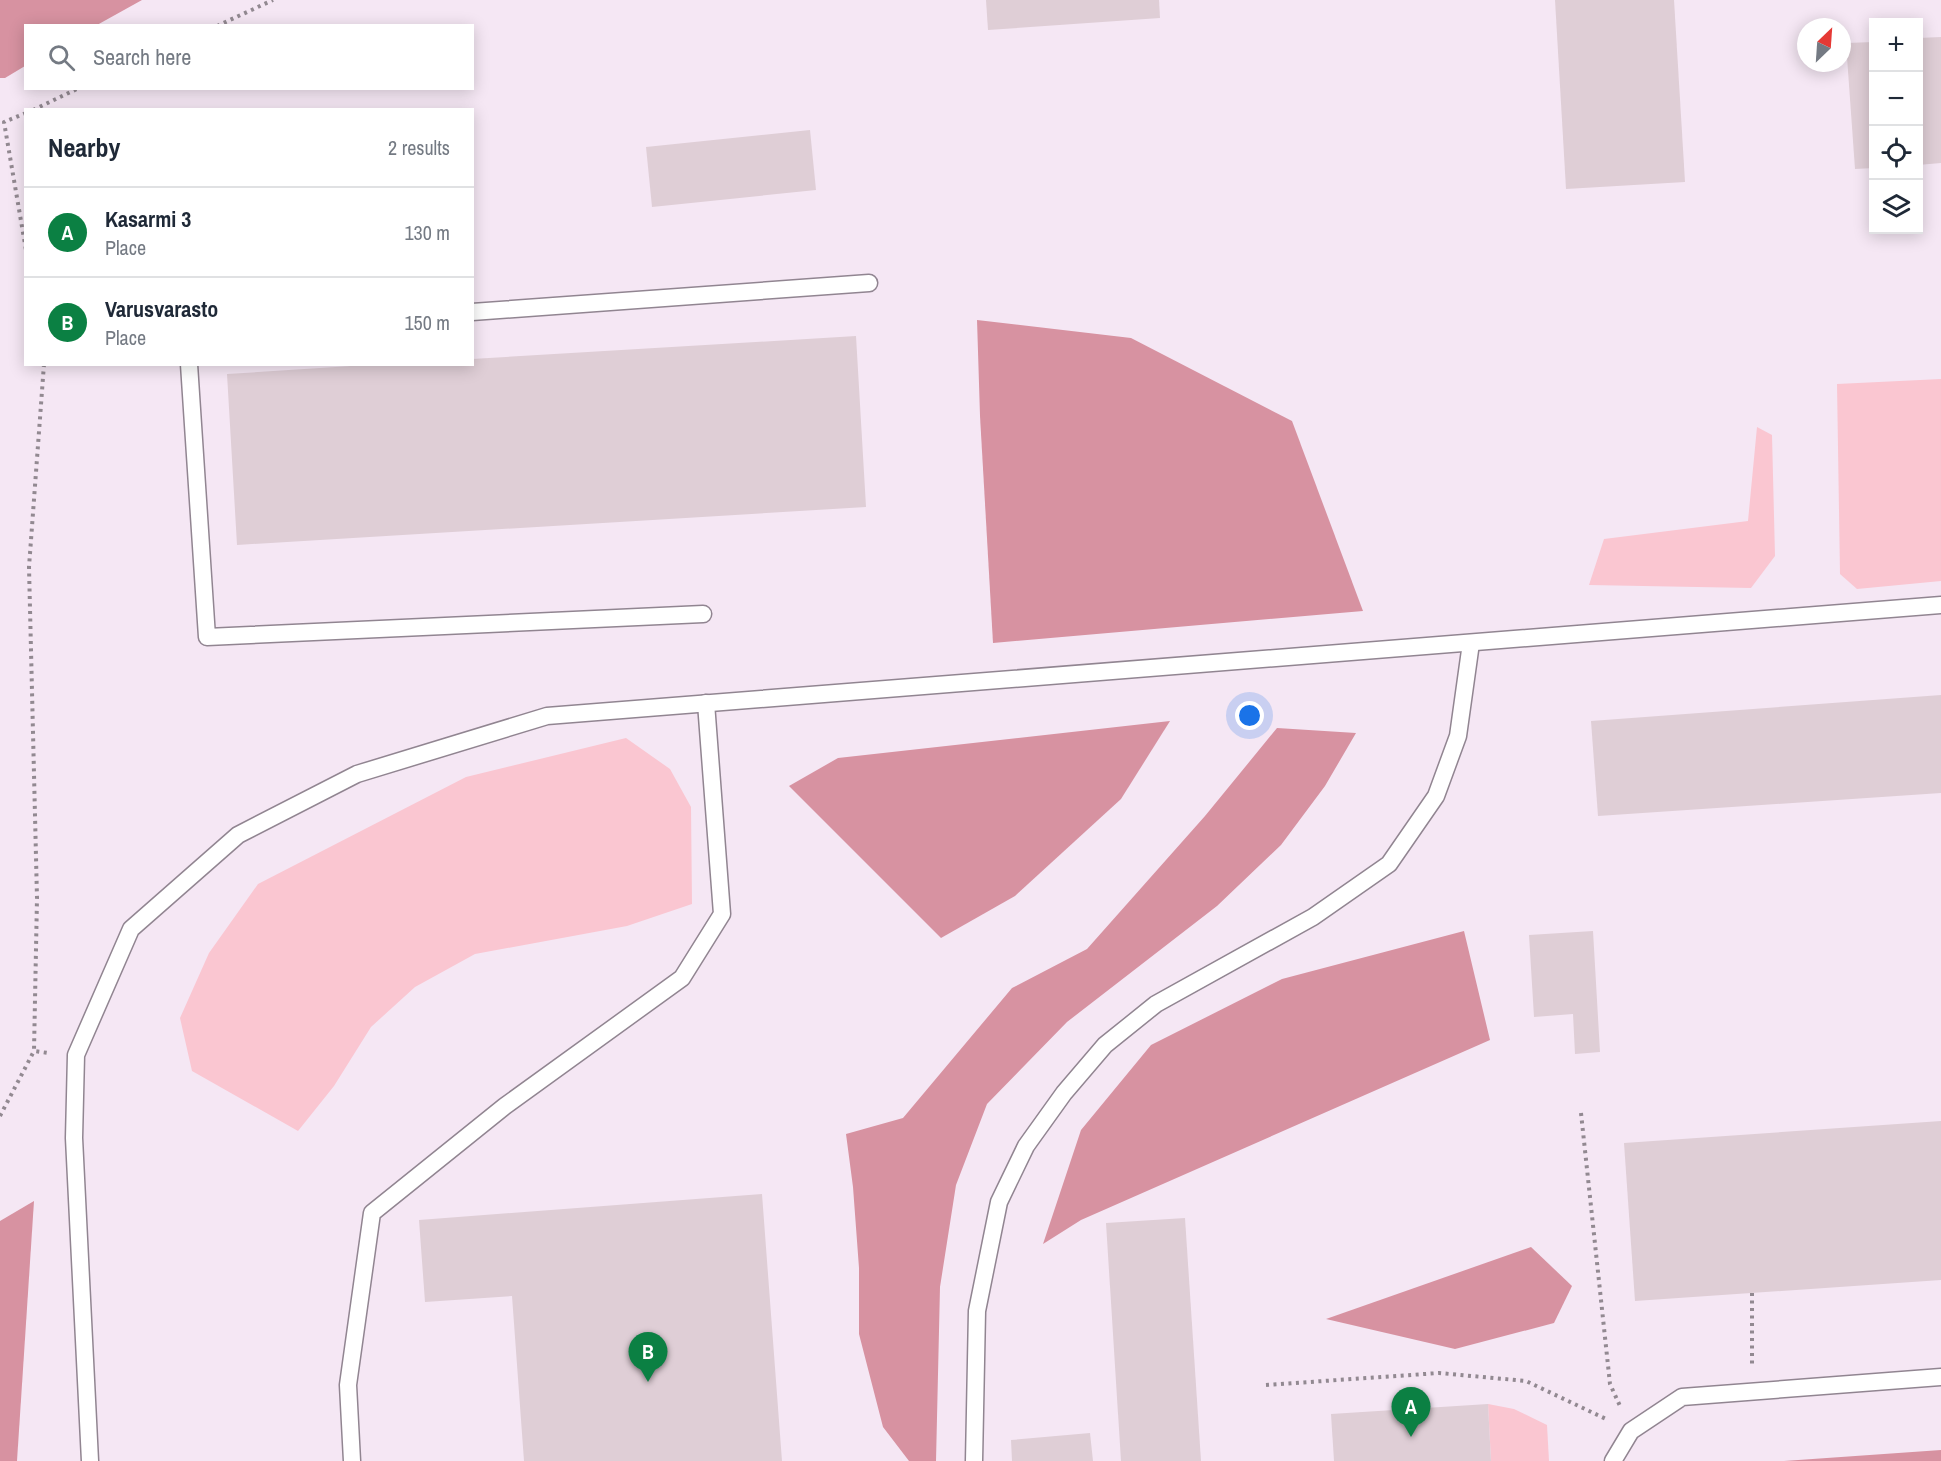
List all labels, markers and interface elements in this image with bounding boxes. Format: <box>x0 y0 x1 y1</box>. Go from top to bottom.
north arrow <box>1797 18 1851 72</box>
map controls <box>1869 18 1923 234</box>
button: + <box>1869 18 1923 72</box>
search box <box>24 24 474 90</box>
icon: search <box>45 41 78 74</box>
text: Search here <box>93 42 191 72</box>
button: − <box>1869 72 1923 126</box>
button: locate <box>1869 126 1923 180</box>
text: Nearby <box>48 130 120 165</box>
text: 2 results <box>388 134 450 161</box>
button: layers <box>1869 180 1923 234</box>
text: Kasarmi 3 <box>105 204 191 234</box>
text: A <box>62 219 73 246</box>
text: 130 m <box>404 219 450 246</box>
text: Place <box>105 234 146 261</box>
text: Varusvarasto <box>105 294 218 324</box>
text: B <box>62 309 73 336</box>
text: 150 m <box>404 309 450 336</box>
text: Place <box>105 324 146 351</box>
your location <box>1235 701 1264 730</box>
pin: B <box>628 1332 668 1382</box>
pin: A <box>1392 1388 1430 1437</box>

